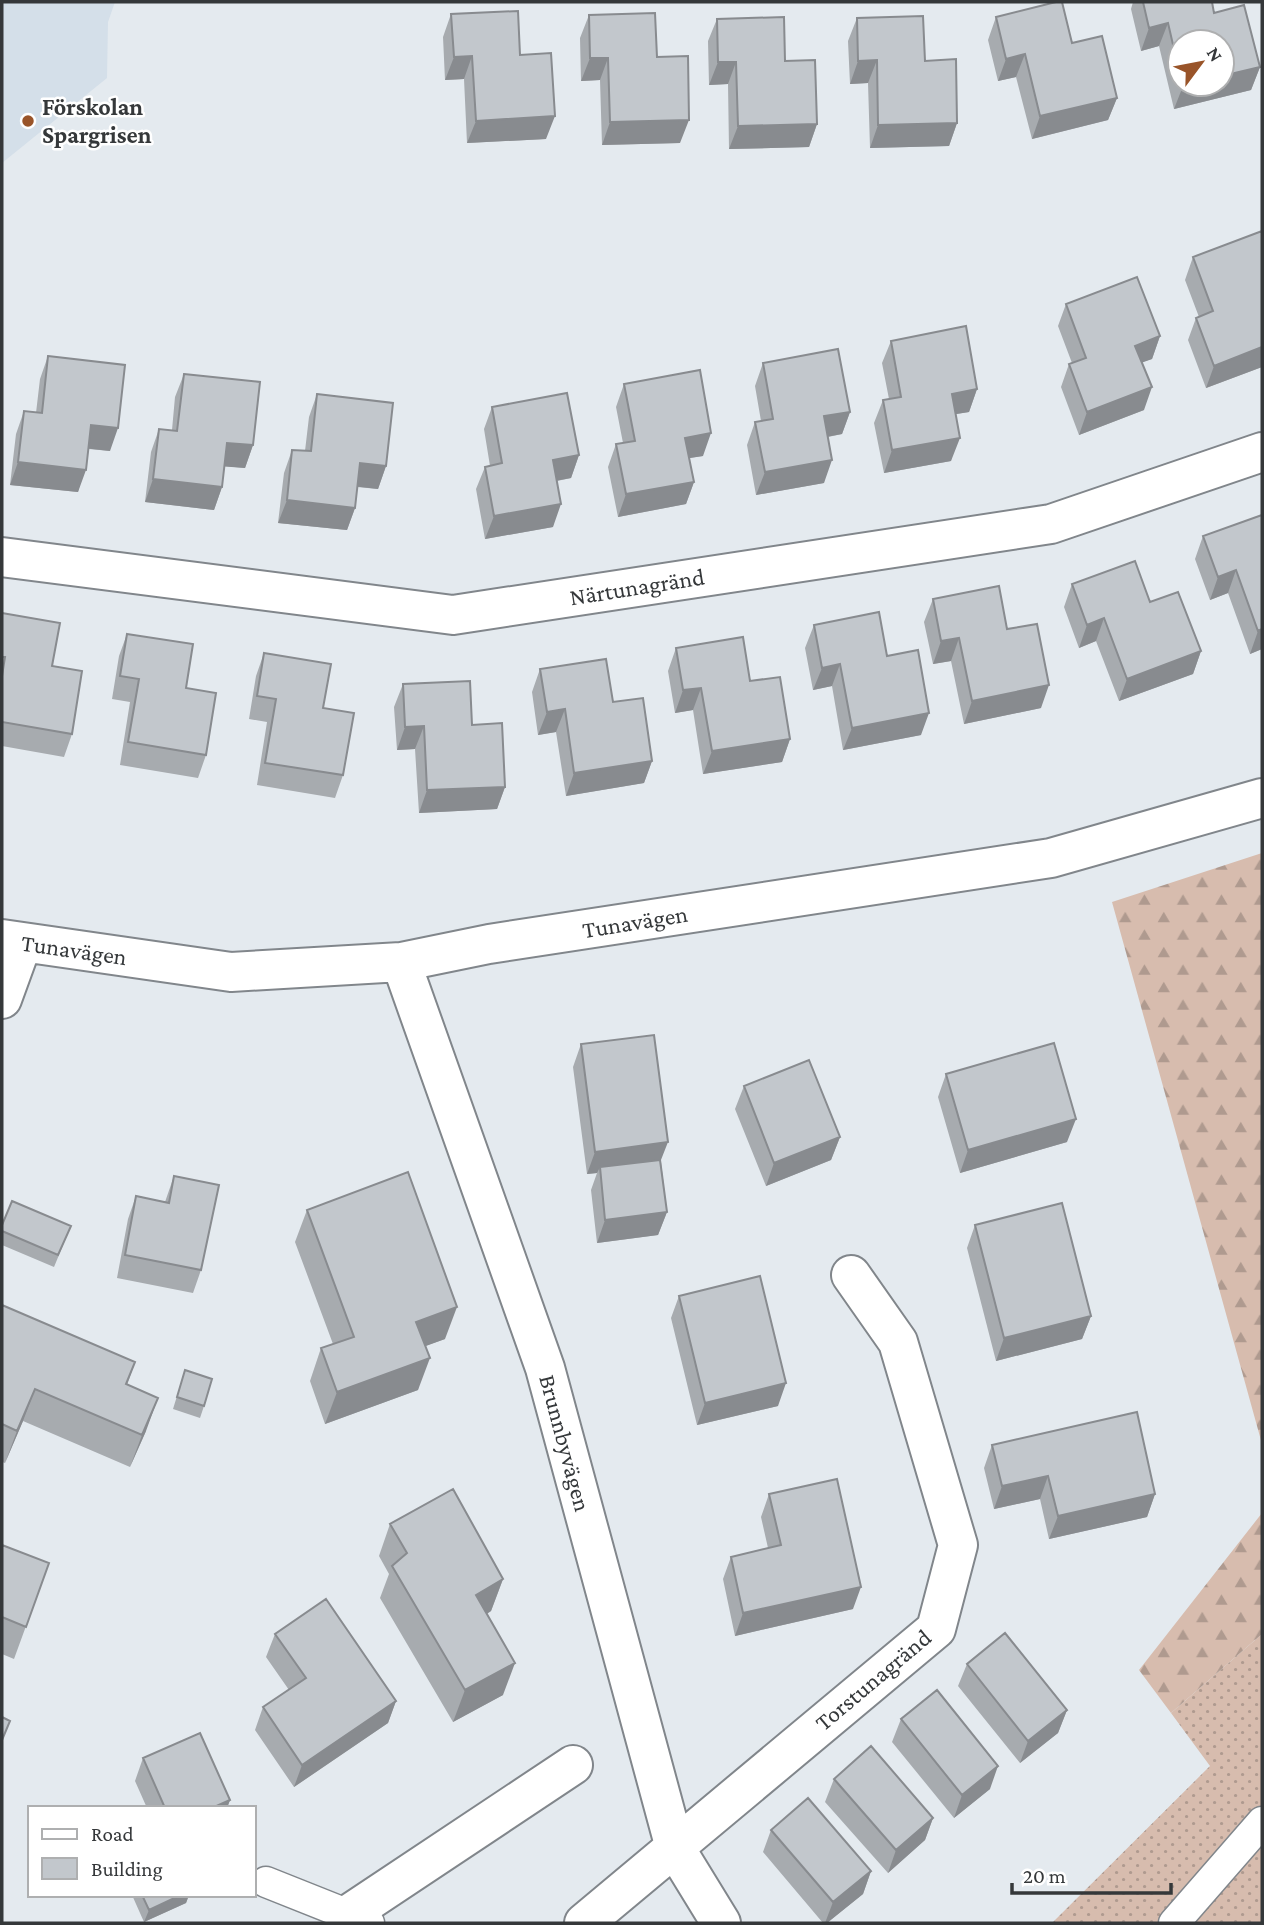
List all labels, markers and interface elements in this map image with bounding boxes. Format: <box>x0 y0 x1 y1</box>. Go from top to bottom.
north arrow <box>1166 28 1236 98</box>
text: N <box>1203 43 1227 65</box>
place label: Förskolan Spargrisen <box>42 93 152 148</box>
marker: Förskolan Spargrisen <box>20 113 36 129</box>
street label: Närtunagränd <box>568 562 707 610</box>
street label: Tunavägen <box>580 900 690 943</box>
street label: Tunavägen <box>19 929 129 970</box>
street label: Brunnbyvägen <box>534 1371 597 1514</box>
street label: Torstunagränd <box>809 1623 936 1736</box>
legend <box>28 1806 256 1897</box>
text: Road <box>91 1822 134 1846</box>
scale bar <box>1012 1852 1171 1896</box>
text: Building <box>91 1857 163 1881</box>
text: 20 m <box>1023 1864 1066 1888</box>

